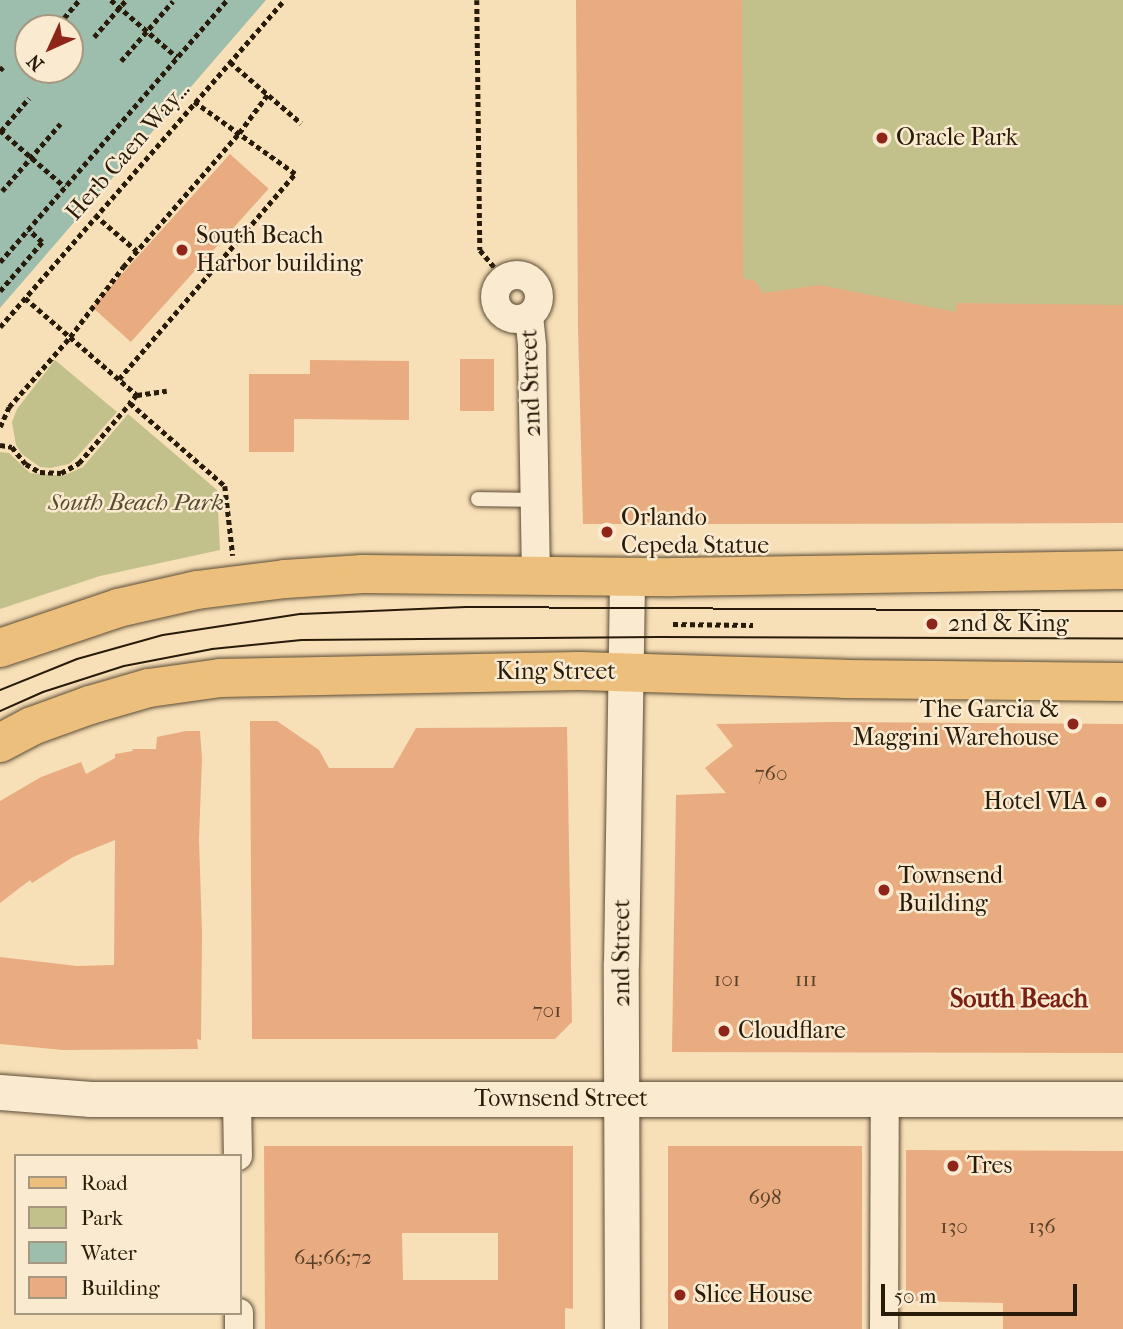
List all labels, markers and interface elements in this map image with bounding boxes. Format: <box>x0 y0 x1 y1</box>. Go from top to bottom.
north arrow <box>14 14 84 84</box>
text: N <box>23 50 48 75</box>
street label: Herb Caen Way... <box>60 76 196 226</box>
place label: Oracle Park <box>896 124 1018 152</box>
marker: Oracle Park <box>874 130 890 146</box>
place label: South Beach Harbor building <box>196 222 363 278</box>
marker: South Beach Harbor building <box>174 242 190 258</box>
street label: 2nd Street <box>515 329 547 437</box>
park label: South Beach Park <box>48 489 224 517</box>
place label: Orlando Cepeda Statue <box>621 504 769 560</box>
marker: Orlando Cepeda Statue <box>599 524 615 540</box>
place label: 2nd & King <box>948 610 1069 638</box>
marker: 2nd & King <box>922 614 942 634</box>
street label: King Street <box>496 658 616 686</box>
place label: The Garcia & Maggini Warehouse <box>852 696 1059 752</box>
marker: The Garcia & Maggini Warehouse <box>1065 716 1081 732</box>
house number: 760 <box>754 760 788 786</box>
place label: Hotel VIA <box>984 788 1087 816</box>
marker: Hotel VIA <box>1093 794 1109 810</box>
place label: Townsend Building <box>898 862 1003 918</box>
marker: Townsend Building <box>876 882 892 898</box>
street label: 2nd Street <box>608 899 636 1007</box>
house number: 101 <box>714 966 740 992</box>
house number: 111 <box>795 966 817 992</box>
district label: South Beach <box>950 983 1088 1015</box>
house number: 701 <box>532 997 562 1023</box>
place label: Cloudflare <box>738 1017 846 1045</box>
marker: Cloudflare <box>716 1023 732 1039</box>
street label: Townsend Street <box>474 1085 648 1113</box>
place label: Tres <box>967 1152 1012 1180</box>
legend <box>14 1154 242 1315</box>
marker: Tres <box>945 1158 961 1174</box>
text: Road <box>81 1171 128 1195</box>
house number: 698 <box>749 1184 781 1210</box>
text: Park <box>81 1206 123 1230</box>
house number: 130 <box>940 1213 968 1239</box>
house number: 136 <box>1028 1213 1056 1239</box>
text: Water <box>81 1241 137 1265</box>
house number: 64;66;72 <box>294 1244 372 1270</box>
scale bar <box>885 1270 1081 1314</box>
text: Building <box>81 1276 159 1300</box>
place label: Slice House <box>694 1281 813 1309</box>
text: 50 m <box>894 1284 937 1308</box>
marker: Slice House <box>672 1287 688 1303</box>

